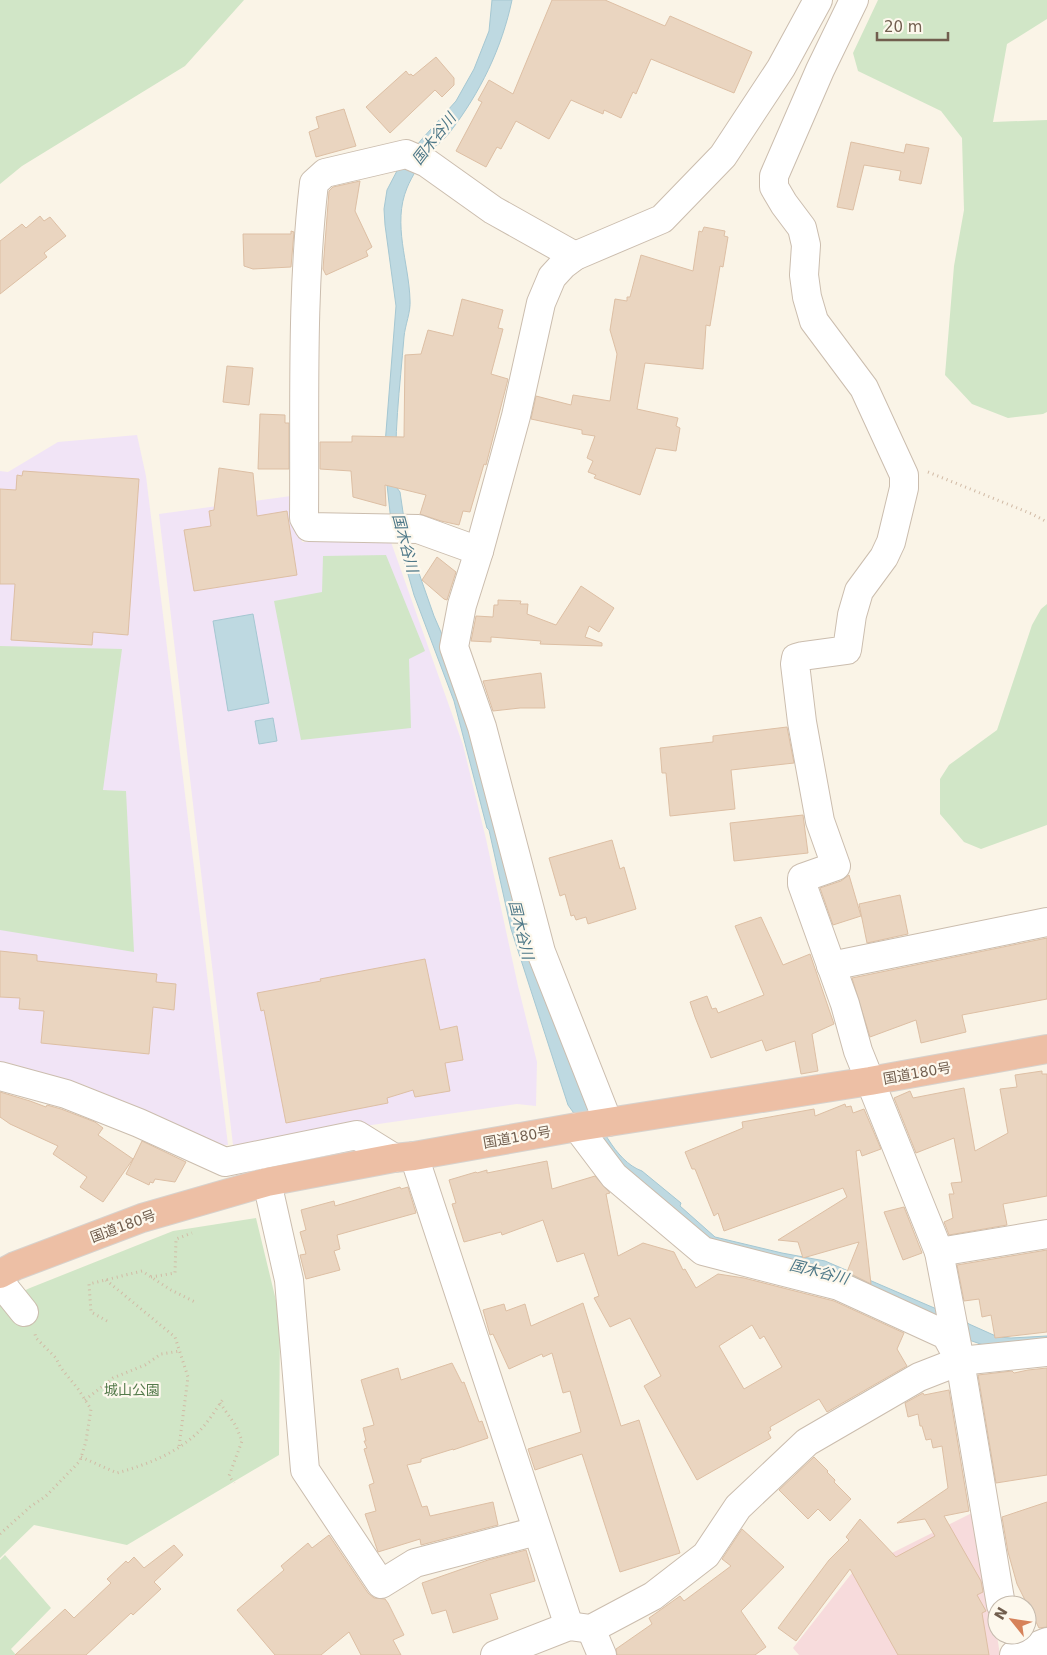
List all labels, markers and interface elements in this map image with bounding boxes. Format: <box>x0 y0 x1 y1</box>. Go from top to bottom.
scale bar <box>877 10 948 42</box>
text: 20 m <box>884 18 922 36</box>
water label: 国木谷川 <box>408 108 461 168</box>
water label: 国木谷川 <box>389 512 422 576</box>
water label: 国木谷川 <box>505 899 537 963</box>
street label: 国道180号 <box>882 1059 952 1087</box>
street label: 国道180号 <box>482 1123 552 1151</box>
street label: 国道180号 <box>88 1207 158 1245</box>
water label: 国木谷川 <box>788 1256 852 1288</box>
park label: 城山公園 <box>104 1382 160 1398</box>
north arrow <box>987 1595 1037 1645</box>
text: N <box>991 1604 1011 1623</box>

